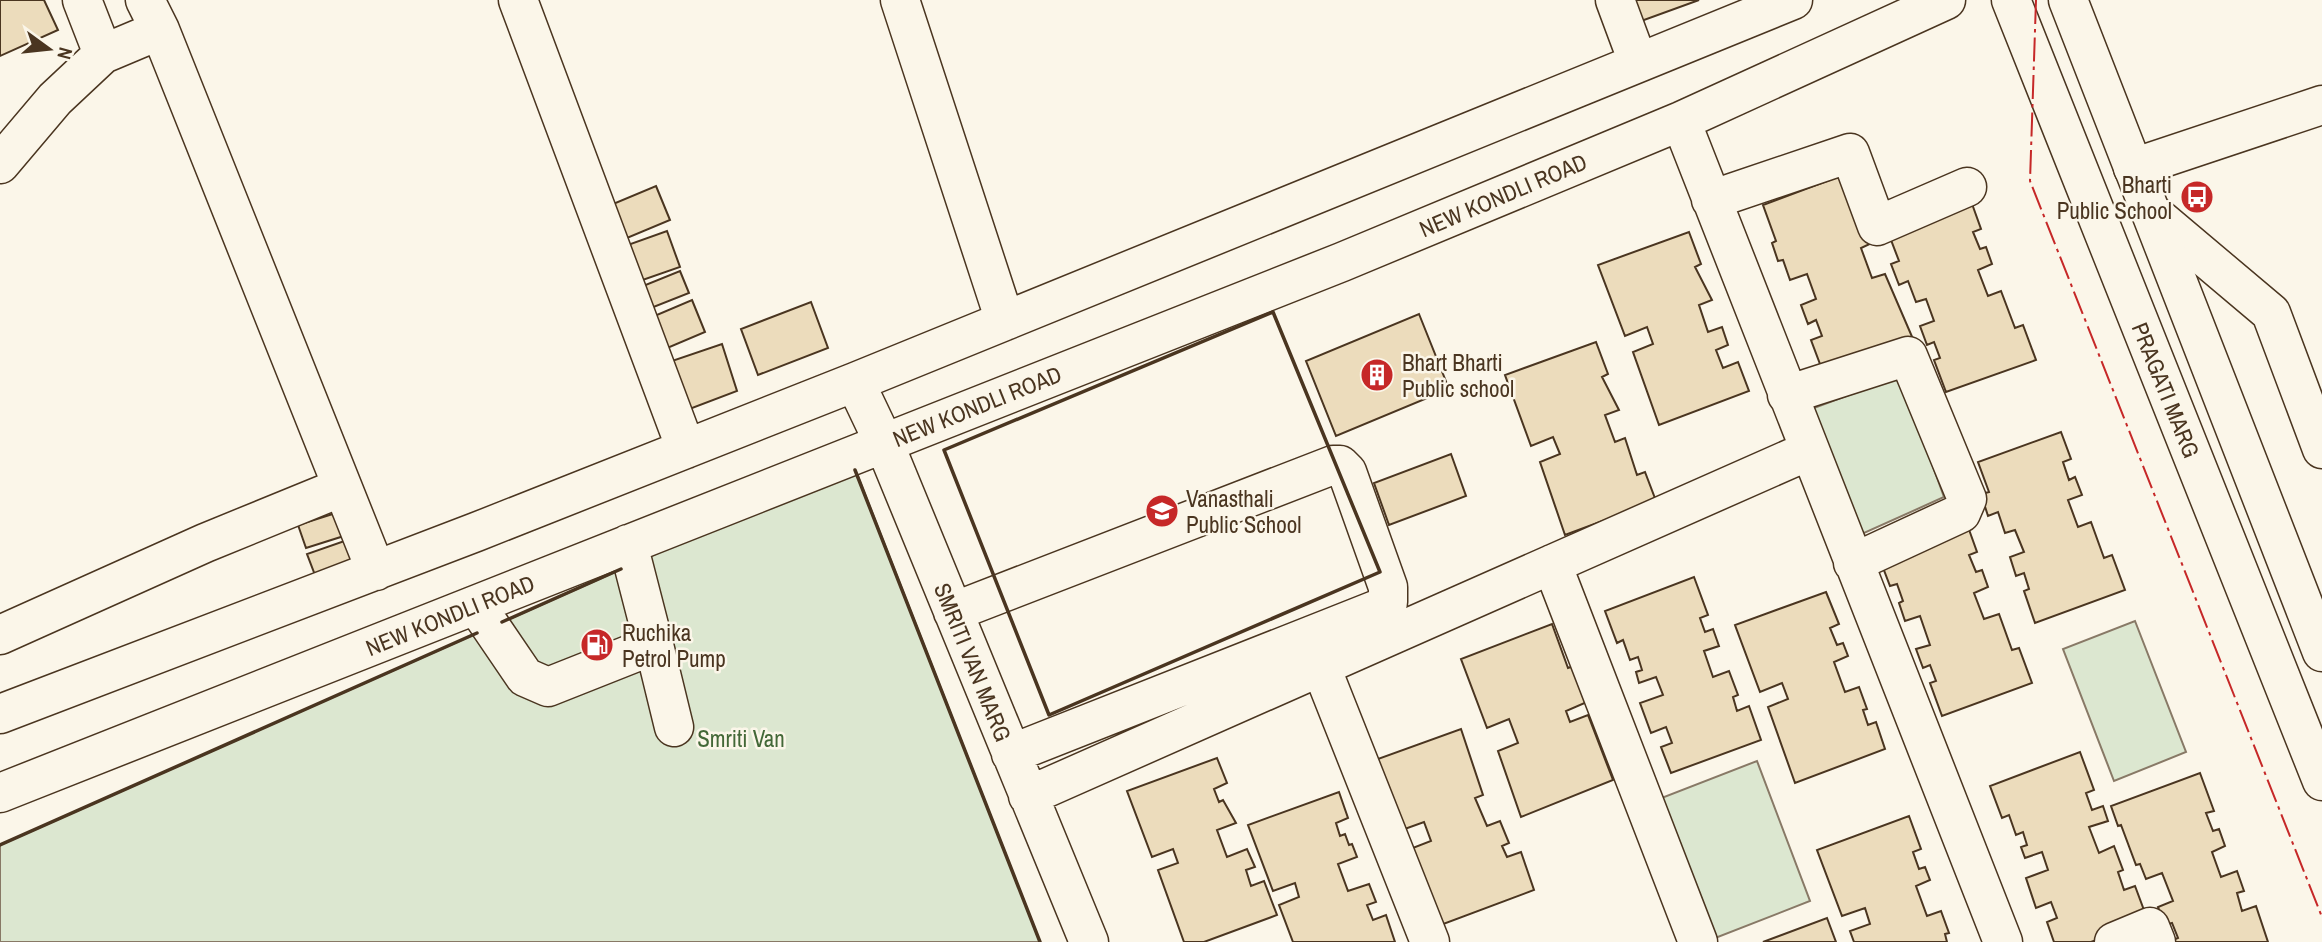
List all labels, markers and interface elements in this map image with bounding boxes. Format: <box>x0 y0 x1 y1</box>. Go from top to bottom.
north arrow <box>14 14 84 84</box>
text: N <box>51 45 79 62</box>
street label: NEW KONDLI ROAD <box>1414 146 1592 244</box>
place label: Bharti Public School <box>2057 169 2172 226</box>
bus stop icon: Bharti Public School <box>2178 178 2216 216</box>
street label: PRAGATI MARG <box>2125 318 2207 462</box>
place label: Bhart Bharti Public school <box>1402 347 1514 404</box>
building icon: Bhart Bharti Public school <box>1358 356 1396 394</box>
street label: NEW KONDLI ROAD <box>888 358 1066 454</box>
place label: Vanasthali Public School <box>1186 483 1301 540</box>
school or university icon: Vanasthali Public School <box>1143 492 1181 530</box>
street label: NEW KONDLI ROAD <box>361 567 539 663</box>
street label: SMRITI VAN MARG <box>927 578 1019 746</box>
place label: Ruchika Petrol Pump <box>622 617 726 674</box>
fuel station icon: Ruchika Petrol Pump <box>578 626 616 664</box>
park label: Smriti Van <box>697 723 785 754</box>

